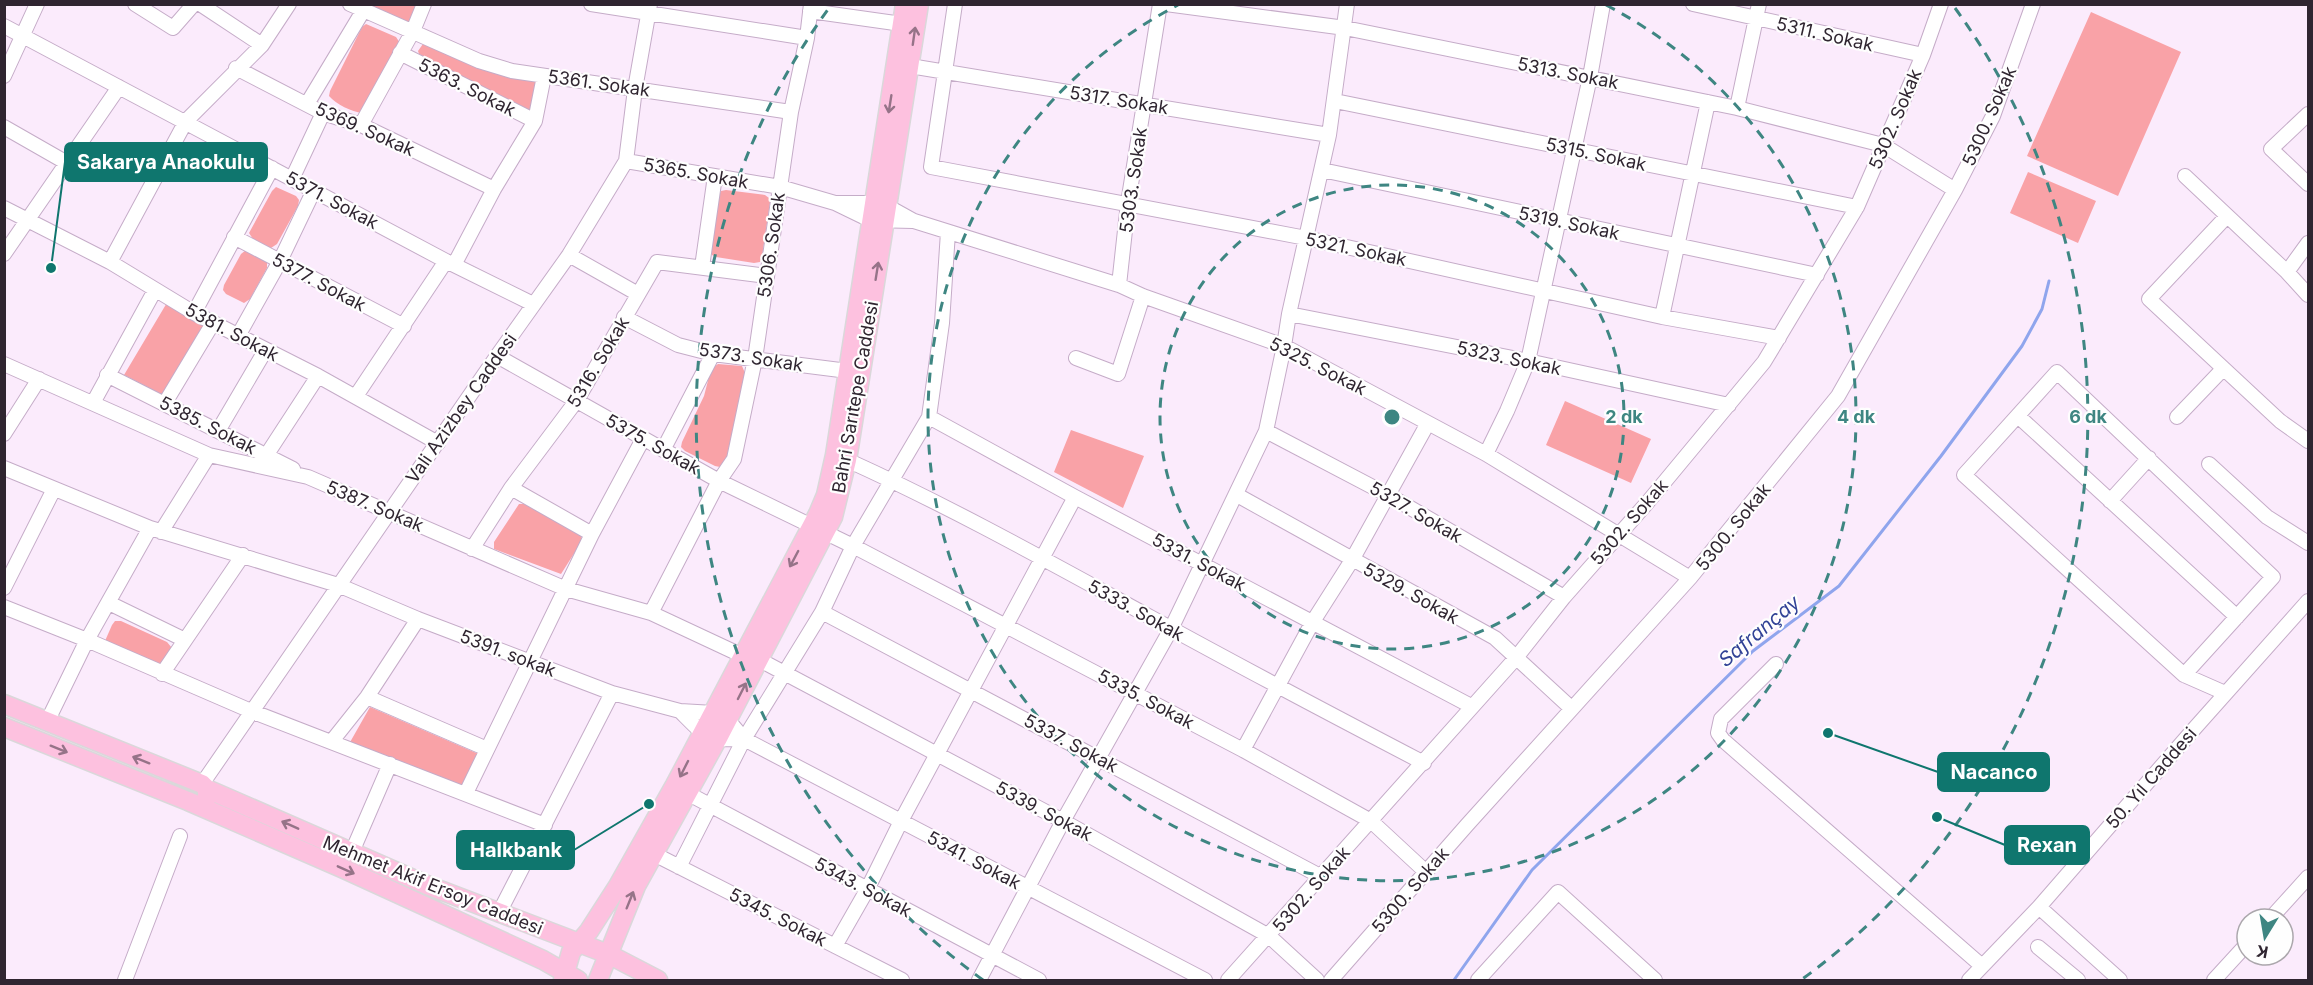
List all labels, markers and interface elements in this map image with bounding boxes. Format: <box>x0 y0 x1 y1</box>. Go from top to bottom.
street label: 5311. Sokak <box>1774 13 1876 55</box>
one-way arrow <box>908 27 919 47</box>
street label: 5363. Sokak <box>415 53 519 121</box>
street label: 5313. Sokak <box>1516 53 1620 93</box>
street label: 5300. Sokak <box>1958 63 2020 169</box>
street label: 5361. Sokak <box>547 65 652 101</box>
street label: 5302. Sokak <box>1864 66 1926 172</box>
street label: 5317. Sokak <box>1068 82 1170 118</box>
one-way arrow <box>884 93 895 113</box>
street label: 5369. Sokak <box>312 98 418 160</box>
street label: 5303. Sokak <box>1115 126 1151 234</box>
street label: 5315. Sokak <box>1544 133 1648 175</box>
callout: Sakarya Anaokulu <box>65 143 267 181</box>
text: Sakarya Anaokulu <box>77 150 255 174</box>
street label: 5365. Sokak <box>642 153 750 193</box>
street label: 5371. Sokak <box>282 167 382 233</box>
street label: 5306. Sokak <box>753 191 789 299</box>
street label: 5319. Sokak <box>1517 202 1621 244</box>
street label: 5321. Sokak <box>1304 228 1409 270</box>
street label: 5377. Sokak <box>269 249 369 316</box>
one-way arrow <box>872 261 883 281</box>
street label: 5381. Sokak <box>182 299 282 365</box>
street label: Bahri Sarıtepe Caddesi <box>828 299 882 495</box>
street label: 5316. Sokak <box>563 313 633 411</box>
street label: Vali Azizbey Caddesi <box>401 329 521 487</box>
street label: 5325. Sokak <box>1266 333 1370 399</box>
street label: 5323. Sokak <box>1455 337 1563 379</box>
street label: 5373. Sokak <box>697 338 805 376</box>
street label: 5385. Sokak <box>156 392 260 458</box>
text: 2 dk <box>1605 406 1643 427</box>
text: 4 dk <box>1837 406 1876 427</box>
text: 6 dk <box>2069 406 2107 427</box>
centre of rings <box>1382 407 1402 427</box>
street label: 5375. Sokak <box>602 409 704 479</box>
street label: 5302. Sokak <box>1586 475 1672 569</box>
street label: 5387. Sokak <box>323 476 427 536</box>
street label: 5327. Sokak <box>1366 477 1466 547</box>
street label: 5300. Sokak <box>1691 479 1775 575</box>
street label: 5331. Sokak <box>1149 529 1249 595</box>
one-way arrow <box>788 550 800 567</box>
street label: 5329. Sokak <box>1359 558 1463 628</box>
street label: 5333. Sokak <box>1084 575 1188 645</box>
water label: Safrançay <box>1714 590 1805 672</box>
street label: 5391. sokak <box>457 625 559 681</box>
street label: 5335. Sokak <box>1094 665 1198 733</box>
one-way arrow <box>737 683 748 701</box>
street label: 5337. Sokak <box>1020 709 1122 777</box>
street label: 50. Yıl Caddesi <box>2101 723 2201 833</box>
one-way arrow <box>49 744 67 755</box>
callout: Nacanco <box>1938 753 2049 791</box>
one-way arrow <box>132 754 150 765</box>
one-way arrow <box>677 759 689 777</box>
text: Nacanco <box>1951 760 2037 784</box>
street label: 5339. Sokak <box>992 777 1096 845</box>
one-way arrow <box>282 819 300 831</box>
callout: Rexan <box>2005 826 2089 864</box>
street label: 5341. Sokak <box>924 827 1025 894</box>
street label: Mehmet Akif Ersoy Caddesi <box>320 831 546 939</box>
callout: Halkbank <box>457 831 574 869</box>
text: Rexan <box>2017 833 2077 857</box>
text: Halkbank <box>470 838 562 862</box>
street label: 5302. Sokak <box>1268 842 1354 936</box>
street label: 5300. Sokak <box>1367 843 1453 937</box>
street label: 5343. Sokak <box>811 853 915 921</box>
one-way arrow <box>337 865 355 876</box>
street label: 5345. Sokak <box>726 883 830 951</box>
one-way arrow <box>625 891 636 910</box>
north arrow <box>2235 907 2295 967</box>
text: K <box>2254 941 2270 963</box>

